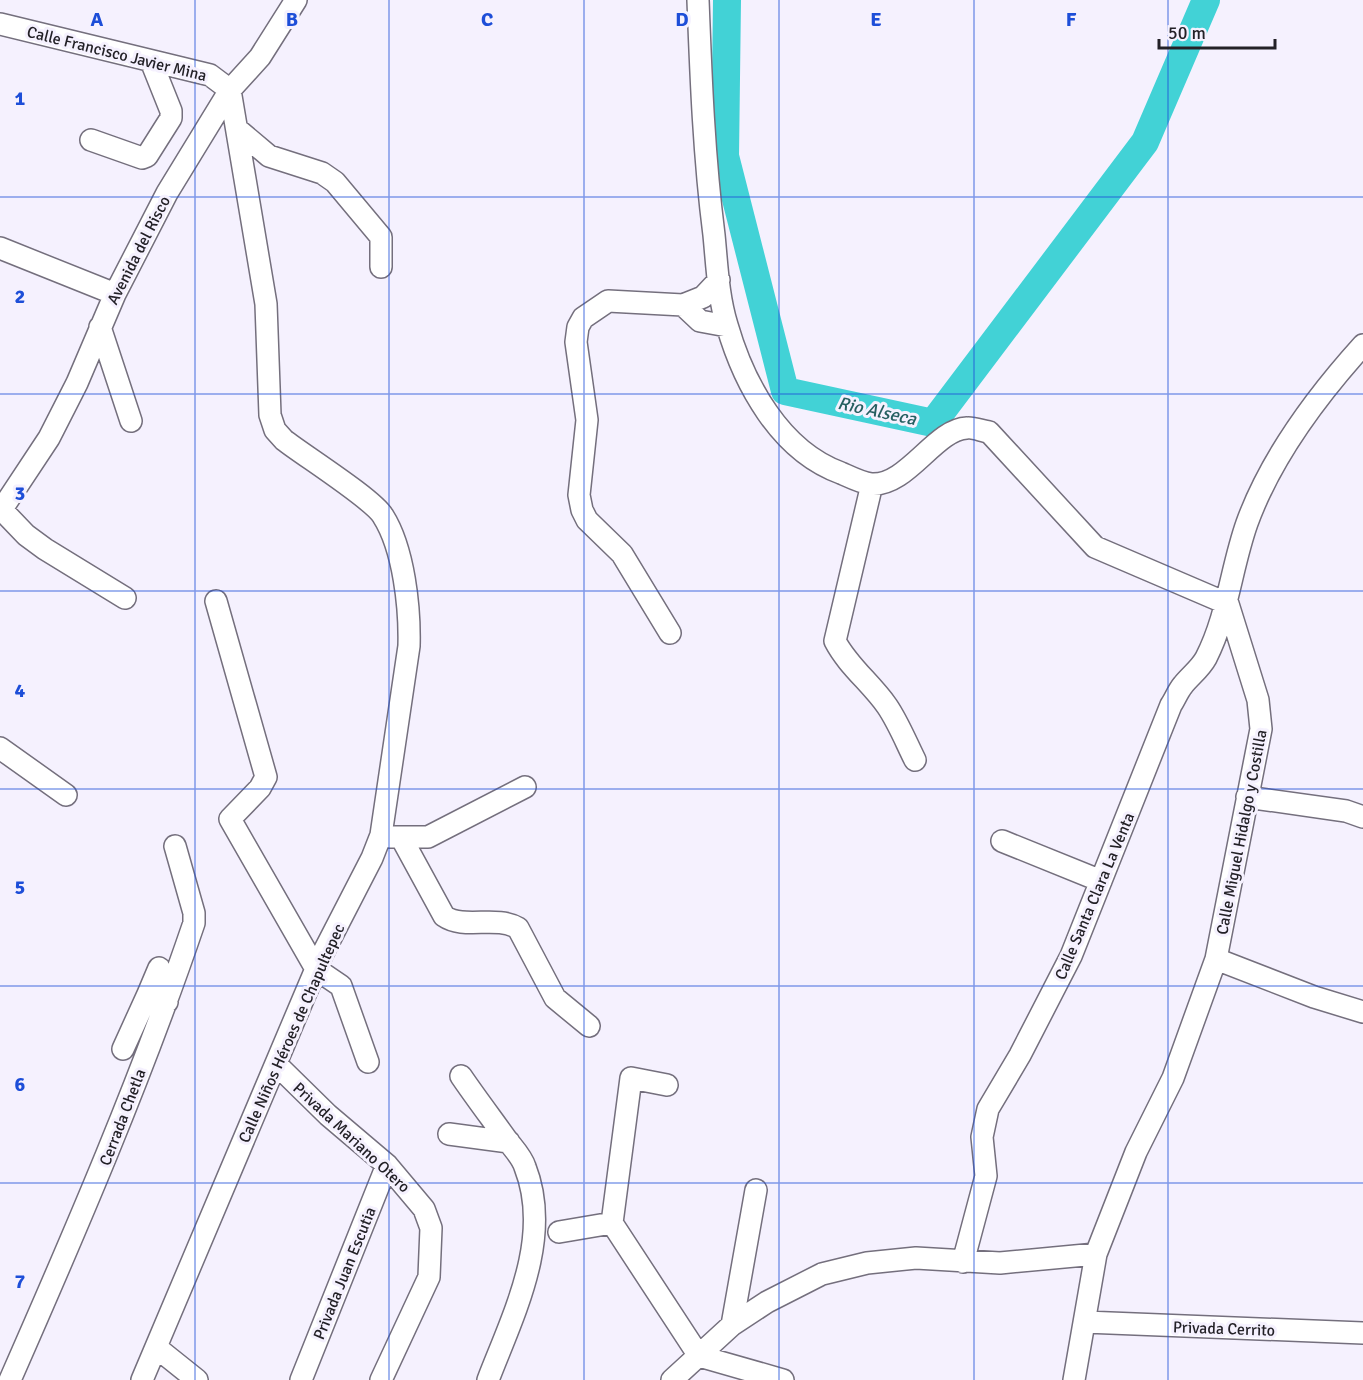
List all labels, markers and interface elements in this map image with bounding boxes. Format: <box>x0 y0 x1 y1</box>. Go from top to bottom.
text: A <box>91 7 104 32</box>
text: B <box>286 7 298 32</box>
text: C <box>481 7 493 32</box>
text: D <box>675 7 689 32</box>
text: E <box>870 7 882 32</box>
text: F <box>1066 7 1077 32</box>
scale bar <box>1159 12 1274 50</box>
street label: Calle Francisco Javier Mina <box>25 22 209 86</box>
text: 50 m <box>1168 22 1206 44</box>
text: 1 <box>15 86 26 111</box>
street label: Avenida del Risco <box>103 193 175 308</box>
text: 2 <box>15 284 25 309</box>
water label: Rio Alseca <box>836 392 919 430</box>
text: 3 <box>15 481 25 506</box>
text: 4 <box>15 678 26 703</box>
street label: Calle Miguel Hidalgo y Costilla <box>1212 728 1272 937</box>
street label: Calle Santa Clara La Venta <box>1051 810 1139 983</box>
text: 5 <box>15 875 25 900</box>
street label: Calle Niños Héroes de Chapultepec <box>234 921 349 1146</box>
street label: Cerrada Chetla <box>95 1066 151 1169</box>
text: 6 <box>15 1072 26 1097</box>
street label: Privada Mariano Otero <box>289 1078 414 1197</box>
street label: Privada Juan Escutia <box>309 1204 381 1343</box>
text: 7 <box>15 1269 26 1294</box>
street label: Privada Cerrito <box>1173 1317 1275 1341</box>

